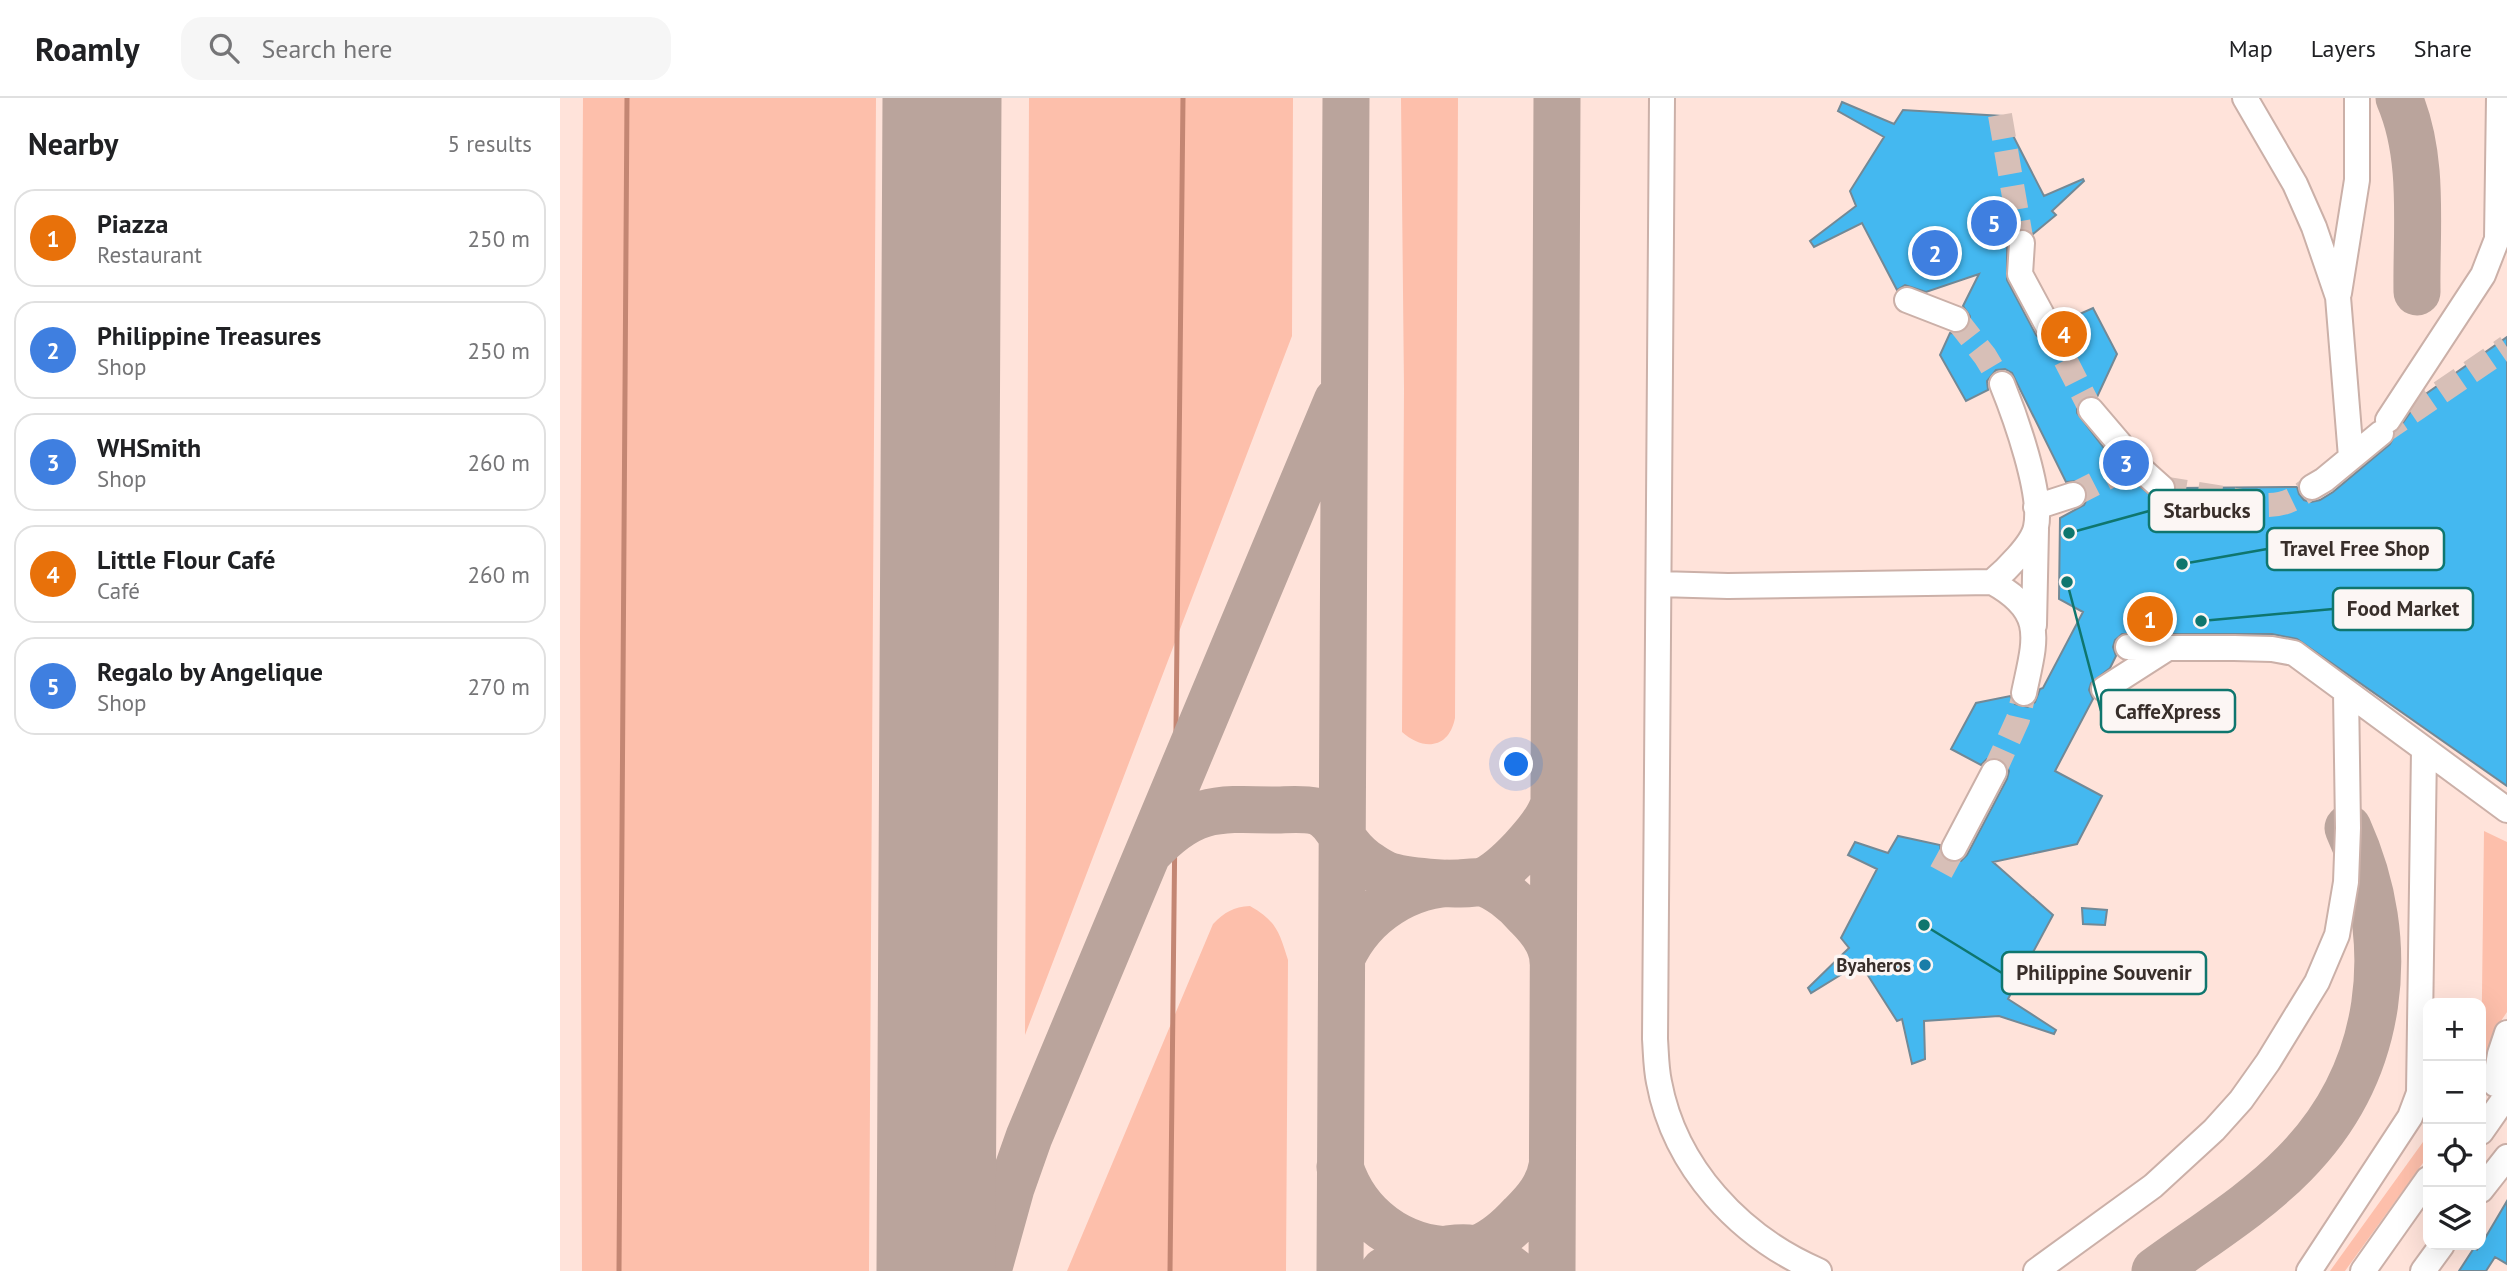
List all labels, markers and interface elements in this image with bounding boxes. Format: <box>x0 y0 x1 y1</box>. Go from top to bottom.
search box <box>181 17 671 80</box>
text: Roamly <box>35 27 139 70</box>
icon: search <box>205 29 243 67</box>
text: Search here <box>261 32 393 65</box>
text: Map <box>2229 33 2273 64</box>
text: Layers <box>2311 33 2376 64</box>
text: Share <box>2414 33 2472 64</box>
text: Nearby <box>28 124 118 163</box>
text: 5 results <box>448 129 532 158</box>
pin: 5 <box>1971 197 2017 249</box>
text: Piazza <box>97 207 168 240</box>
text: 1 <box>46 224 60 253</box>
text: 250 m <box>468 224 530 253</box>
pin: 2 <box>1912 227 1958 279</box>
text: Restaurant <box>97 240 202 269</box>
pin: 4 <box>2041 308 2087 360</box>
text: Philippine Treasures <box>97 319 321 352</box>
text: 2 <box>46 336 60 365</box>
text: 250 m <box>468 336 530 365</box>
text: Shop <box>97 352 147 381</box>
text: WHSmith <box>97 431 201 464</box>
pin: 3 <box>2103 437 2149 489</box>
text: 3 <box>46 448 60 477</box>
text: 260 m <box>468 448 530 477</box>
text: Shop <box>97 464 147 493</box>
callout: Starbucks <box>2149 490 2264 532</box>
text: Starbucks <box>2163 497 2251 524</box>
callout: Travel Free Shop <box>2267 528 2444 570</box>
text: Travel Free Shop <box>2280 535 2430 562</box>
text: Little Flour Café <box>97 543 276 576</box>
text: 4 <box>46 560 60 589</box>
text: 260 m <box>468 560 530 589</box>
text: Café <box>97 576 140 605</box>
callout: Food Market <box>2333 588 2473 630</box>
pin: 1 <box>2127 593 2173 645</box>
text: Food Market <box>2347 595 2460 622</box>
text: Regalo by Angelique <box>97 655 323 688</box>
text: 5 <box>46 672 60 701</box>
text: 270 m <box>468 672 530 701</box>
text: Shop <box>97 688 147 717</box>
callout: CaffeXpress <box>2101 690 2235 732</box>
text: CaffeXpress <box>2115 698 2221 725</box>
your location <box>1499 747 1533 781</box>
callout: Philippine Souvenir <box>2002 952 2206 994</box>
place label: Byaheros <box>1836 953 1911 977</box>
marker: Byaheros <box>1917 957 1933 973</box>
text: Philippine Souvenir <box>2016 959 2192 986</box>
map controls <box>2423 998 2486 1250</box>
button: + <box>2423 998 2486 1061</box>
button: − <box>2423 1061 2486 1124</box>
button: locate <box>2423 1124 2486 1187</box>
button: layers <box>2423 1187 2486 1250</box>

